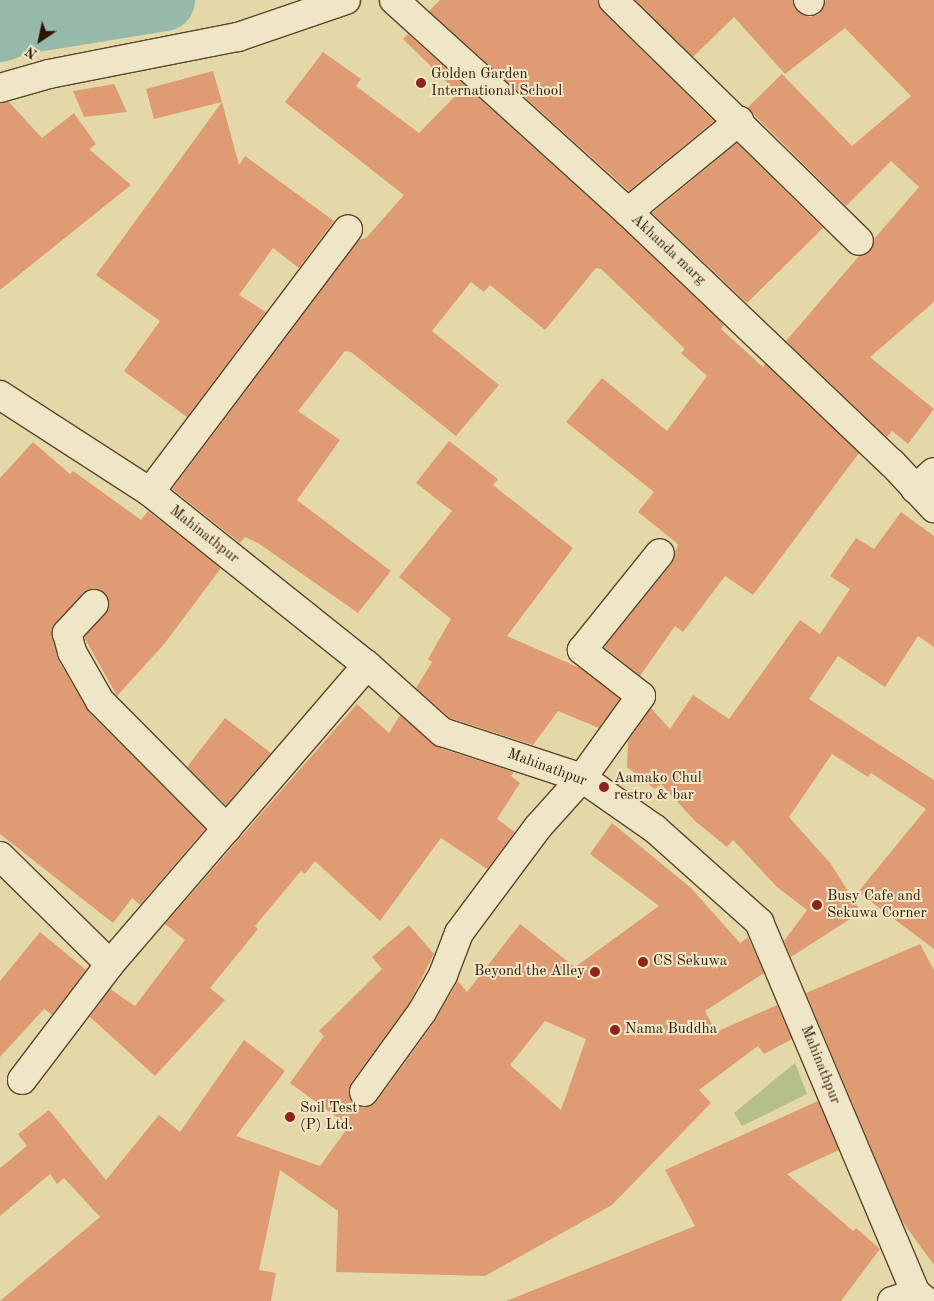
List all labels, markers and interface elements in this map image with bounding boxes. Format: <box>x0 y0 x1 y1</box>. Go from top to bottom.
north arrow <box>15 15 65 65</box>
text: N <box>23 44 40 61</box>
place label: Golden Garden International School <box>431 65 562 100</box>
marker: Golden Garden International School <box>415 77 427 89</box>
street label: Akhanda marg <box>627 211 709 289</box>
street label: Mahinathpur <box>166 502 242 568</box>
street label: Mahinathpur <box>505 745 589 791</box>
place label: Aamako Chul restro & bar <box>614 769 702 804</box>
marker: Aamako Chul restro & bar <box>598 781 610 793</box>
place label: Busy Cafe and Sekuwa Corner <box>827 887 927 922</box>
marker: Busy Cafe and Sekuwa Corner <box>811 899 823 911</box>
place label: CS Sekuwa <box>653 953 727 971</box>
marker: CS Sekuwa <box>637 956 649 968</box>
place label: Beyond the Alley <box>474 963 585 981</box>
marker: Beyond the Alley <box>589 966 601 978</box>
place label: Nama Buddha <box>625 1021 717 1039</box>
street label: Mahinathpur <box>796 1023 844 1107</box>
marker: Nama Buddha <box>609 1024 621 1036</box>
place label: Soil Test (P) Ltd. <box>300 1099 357 1134</box>
marker: Soil Test (P) Ltd. <box>284 1111 296 1123</box>

